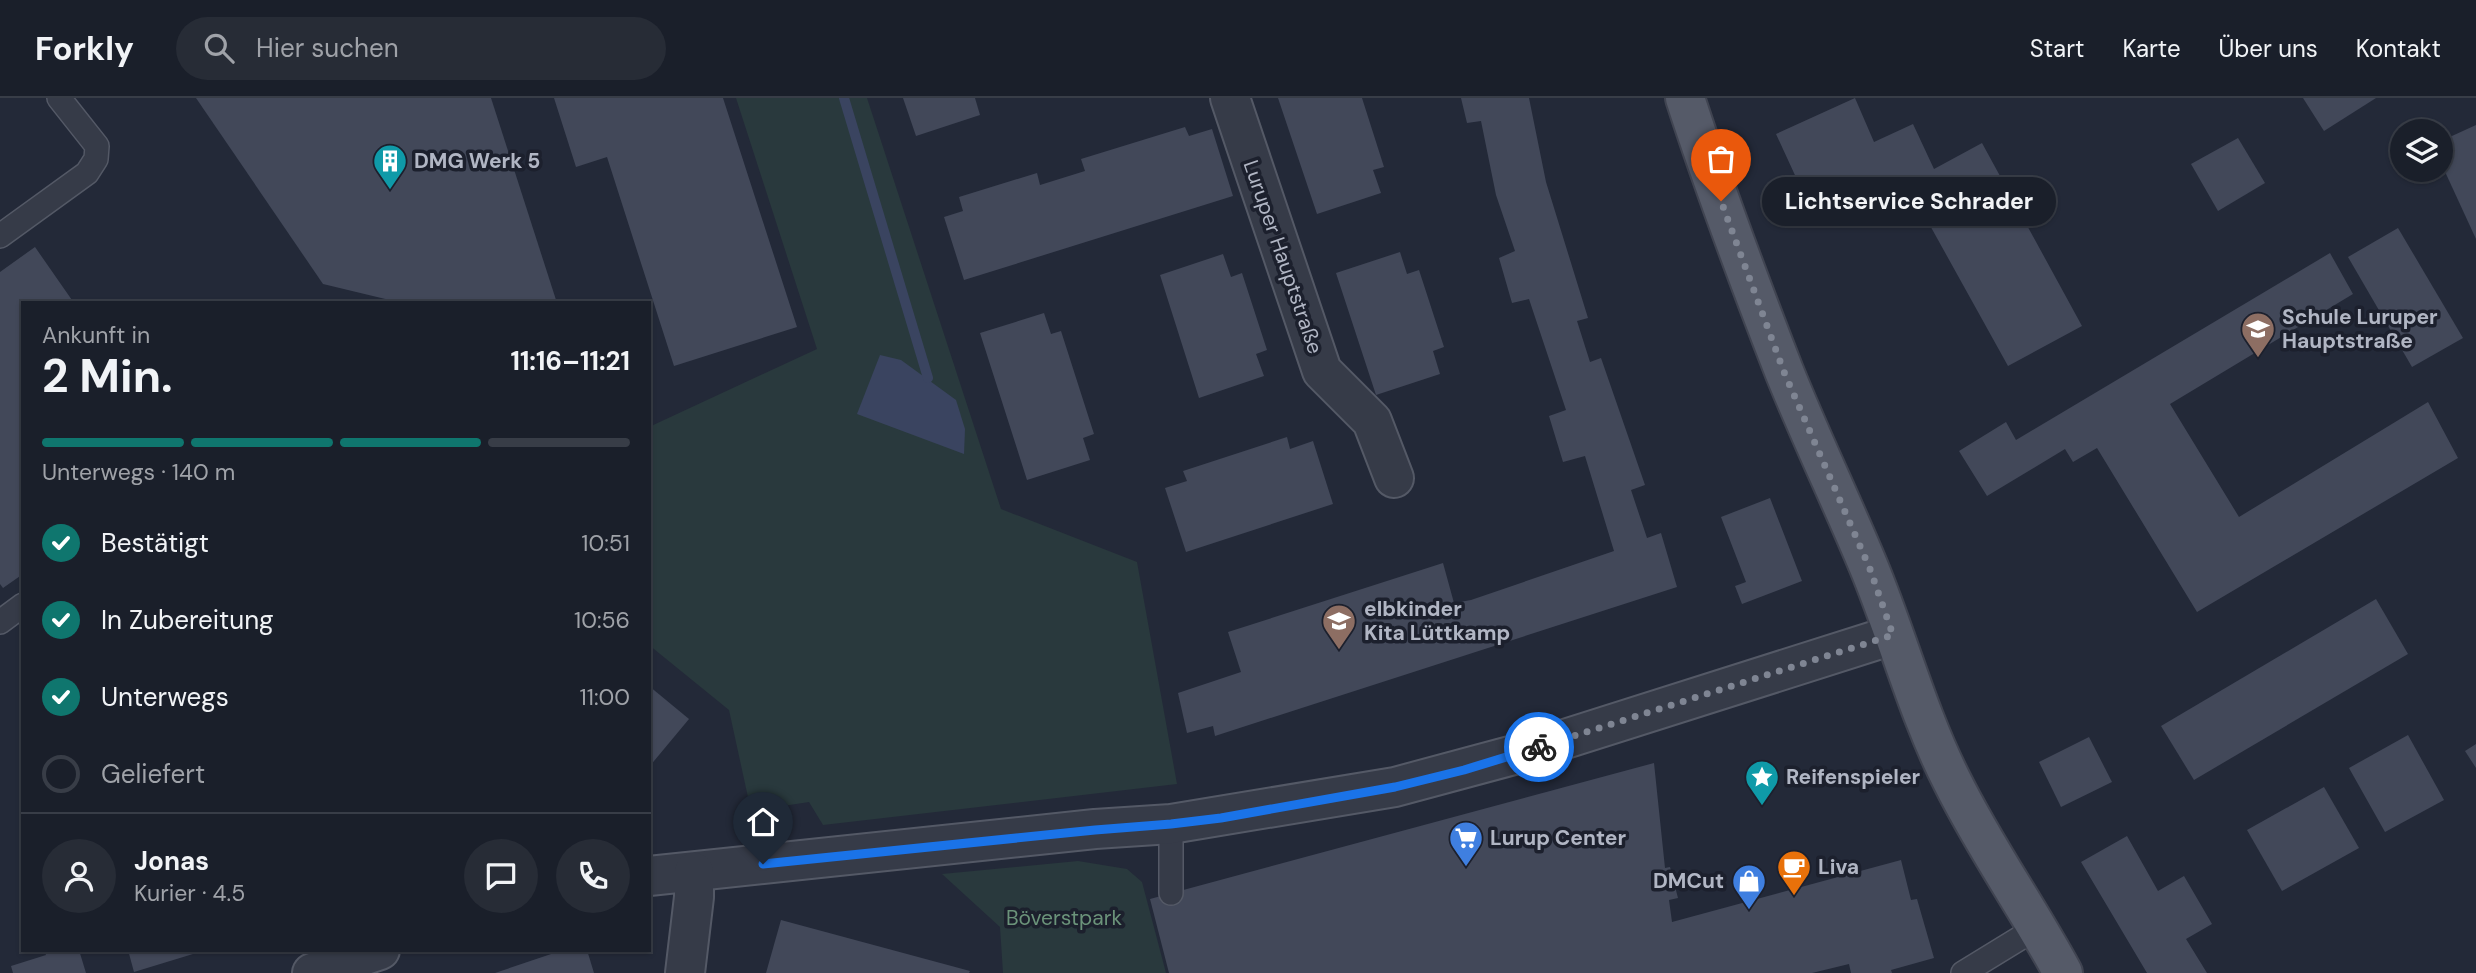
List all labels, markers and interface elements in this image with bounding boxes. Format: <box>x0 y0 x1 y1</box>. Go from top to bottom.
search box <box>176 17 666 80</box>
text: Forkly <box>35 27 134 70</box>
icon: search <box>200 29 238 67</box>
text: Hier suchen <box>256 31 399 65</box>
text: Start <box>2030 33 2084 64</box>
text: Karte <box>2122 33 2181 64</box>
text: Über uns <box>2219 33 2318 64</box>
text: Kontakt <box>2356 33 2441 64</box>
map controls <box>2390 119 2453 182</box>
button: layers <box>2390 119 2453 182</box>
pin <box>1691 129 1751 201</box>
icon: bag <box>1702 140 1740 178</box>
building icon: DMG Werk 5 <box>371 142 409 191</box>
place label: DMG Werk 5 <box>414 147 540 175</box>
street label: Luruper Hauptstraße <box>1237 156 1329 358</box>
callout: Lichtservice Schrader <box>1763 176 2057 226</box>
text: Lichtservice Schrader <box>1785 186 2033 216</box>
place label: Schule Luruper Hauptstraße <box>2282 303 2438 355</box>
school or university icon: Schule Luruper Hauptstraße <box>2239 310 2277 359</box>
text: Ankunft in <box>42 320 150 350</box>
text: 11:16–11:21 <box>510 344 630 378</box>
text: 2 Min. <box>42 346 173 406</box>
text: Unterwegs · 140 m <box>42 457 235 487</box>
icon: check <box>42 524 80 562</box>
text: Bestätigt <box>101 526 209 560</box>
text: 10:51 <box>581 528 630 558</box>
place label: elbkinder Kita Lüttkamp <box>1364 595 1510 647</box>
icon: check <box>42 601 80 639</box>
school or university icon: elbkinder Kita Lüttkamp <box>1320 602 1358 651</box>
text: In Zubereitung <box>101 603 274 637</box>
text: 10:56 <box>574 605 630 635</box>
icon: check <box>42 678 80 716</box>
text: Unterwegs <box>101 680 229 714</box>
text: 11:00 <box>580 682 630 712</box>
courier <box>1504 712 1574 782</box>
icon: bike <box>1520 728 1558 766</box>
text: Geliefert <box>101 757 205 791</box>
place icon: Reifenspieler <box>1743 758 1781 807</box>
place label: Reifenspieler <box>1786 763 1921 791</box>
pin <box>733 792 793 864</box>
icon: home <box>744 803 782 841</box>
supermarket icon: Lurup Center <box>1447 819 1485 868</box>
place label: Lurup Center <box>1490 824 1626 852</box>
button: person <box>42 839 116 913</box>
button: chat <box>464 839 538 913</box>
button: phone <box>556 839 630 913</box>
text: Jonas <box>134 844 209 878</box>
cafe icon: Liva <box>1775 848 1813 897</box>
place label: Liva <box>1818 853 1859 881</box>
shop icon: DMCut <box>1730 862 1768 911</box>
place label: DMCut <box>1653 867 1724 895</box>
text: Kurier · 4.5 <box>134 878 245 908</box>
park label: Böverstpark <box>1006 904 1122 932</box>

